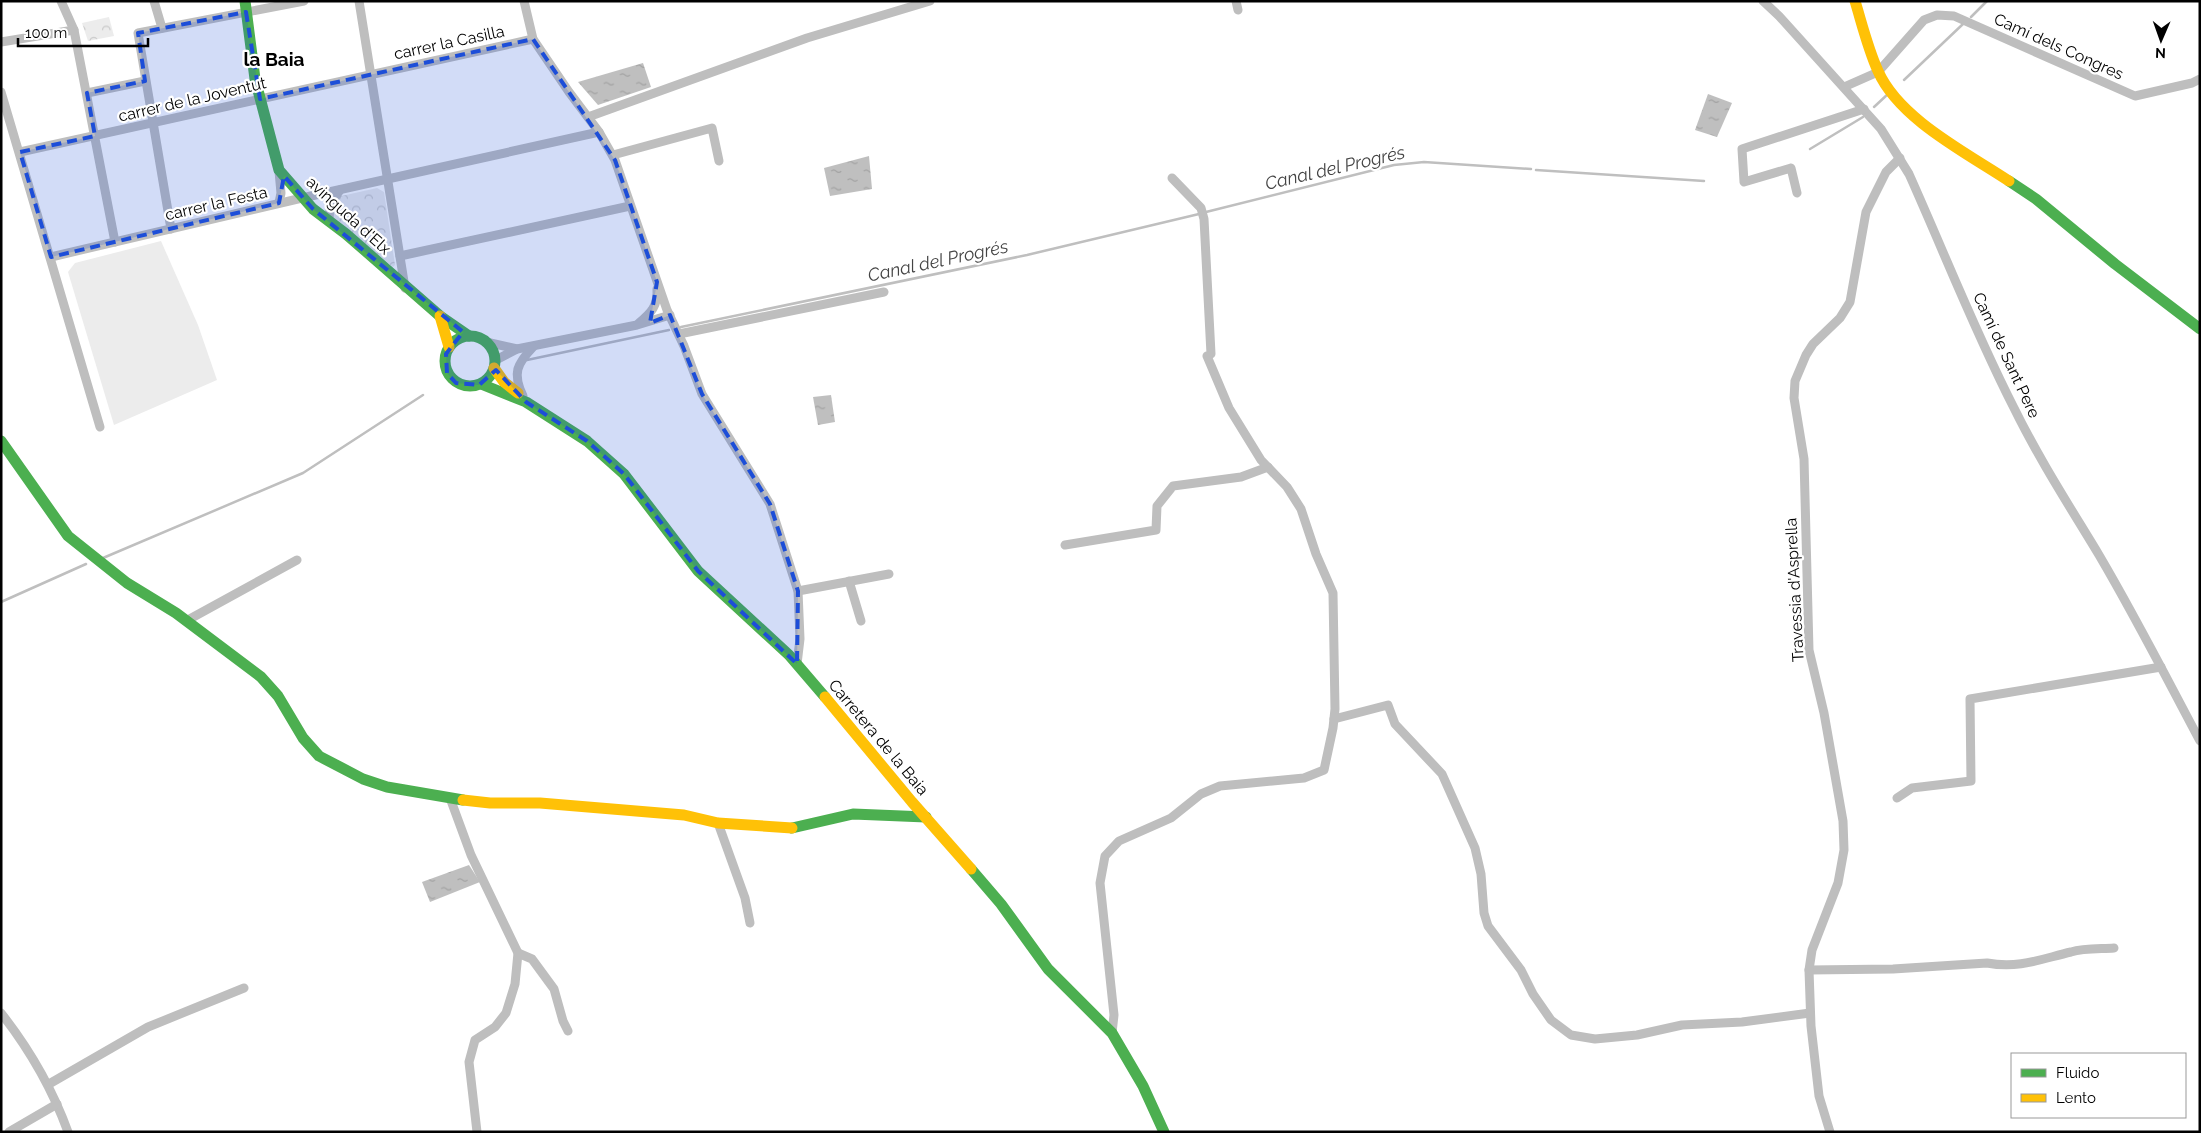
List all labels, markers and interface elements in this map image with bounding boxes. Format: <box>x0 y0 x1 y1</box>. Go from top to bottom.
street label: Camí dels Congres <box>1991 9 2127 84</box>
scale bar <box>18 15 148 47</box>
north arrow <box>2136 15 2186 65</box>
street label: carrer la Casilla <box>392 21 506 63</box>
text: 100 m <box>25 24 67 42</box>
text: N <box>2155 45 2166 61</box>
district label: la Baia <box>243 48 305 70</box>
street label: carrer de la Joventut <box>116 73 269 126</box>
water label: Canal del Progrés <box>1263 141 1407 194</box>
street label: avinguda d'Elx <box>302 172 395 258</box>
street label: carrer la Festa <box>163 182 269 224</box>
water label: Canal del Progrés <box>866 235 1011 286</box>
street label: Camí de Sant Pere <box>1969 289 2044 421</box>
street label: Travessia d'Asprella <box>1781 517 1808 663</box>
street label: Carretera de la Baia <box>825 676 933 799</box>
legend <box>2011 1053 2186 1118</box>
text: Fluido <box>2056 1064 2099 1082</box>
text: Lento <box>2056 1089 2096 1107</box>

